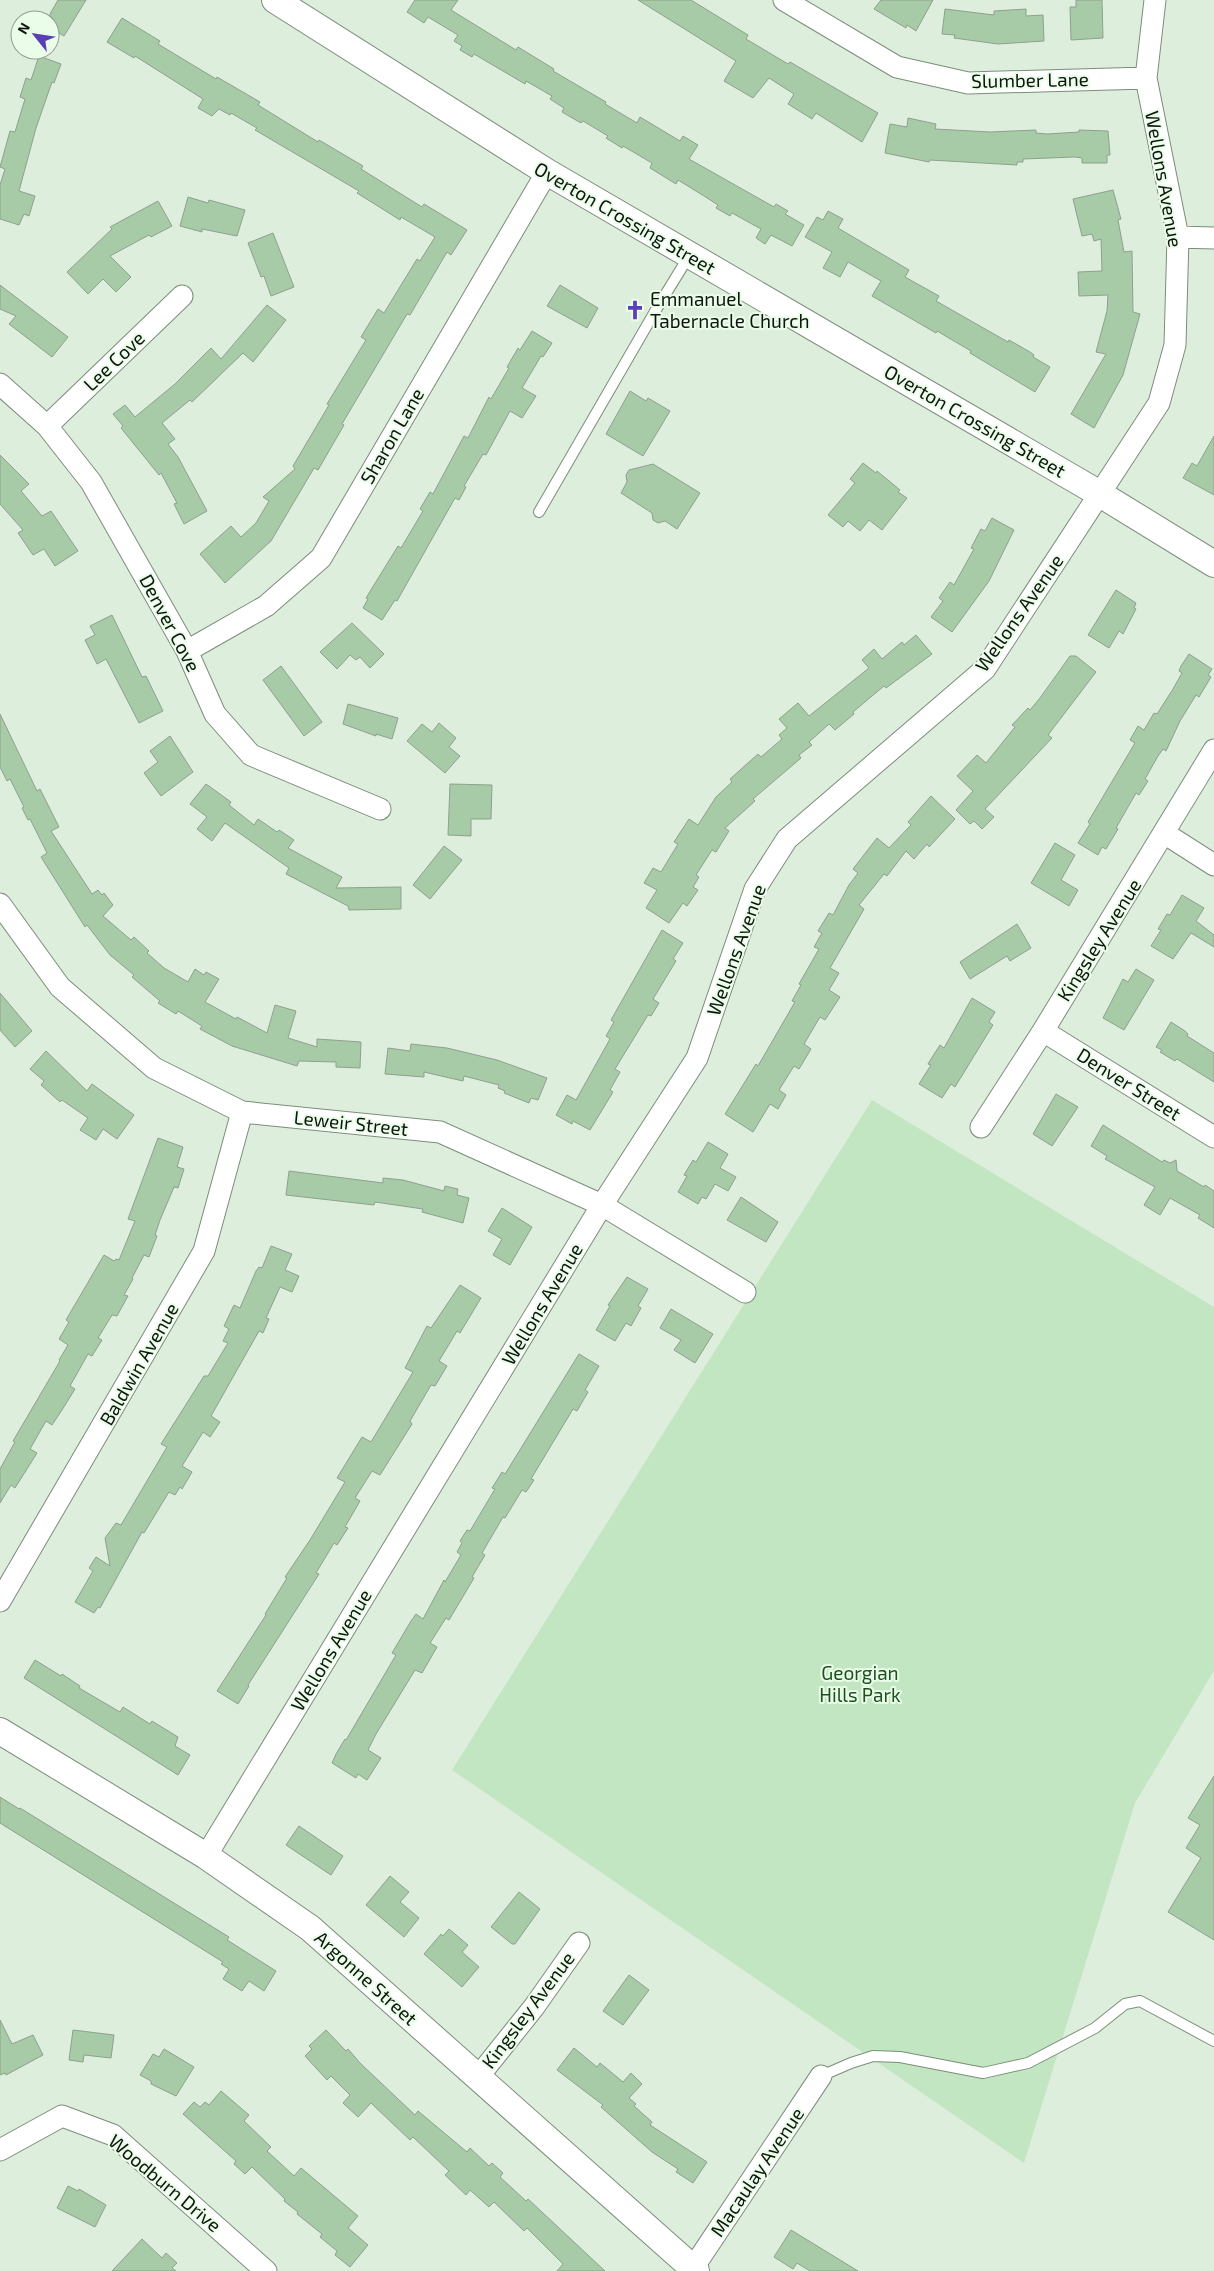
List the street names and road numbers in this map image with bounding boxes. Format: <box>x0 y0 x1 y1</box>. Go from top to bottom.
street label: Slumber Lane <box>971 67 1089 92</box>
street label: Wellons Avenue <box>1141 109 1188 249</box>
street label: Overton Crossing Street <box>531 156 720 279</box>
street label: Lee Cove <box>78 326 149 395</box>
street label: Overton Crossing Street <box>881 359 1070 482</box>
street label: Sharon Lane <box>355 384 428 488</box>
street label: Wellons Avenue <box>970 550 1068 676</box>
street label: Denver Cove <box>135 570 206 675</box>
street label: Kingsley Avenue <box>1052 874 1145 1005</box>
street label: Wellons Avenue <box>701 881 770 1019</box>
street label: Denver Street <box>1073 1042 1186 1125</box>
street label: Leweir Street <box>293 1105 409 1140</box>
street label: Wellons Avenue <box>496 1239 587 1369</box>
street label: Baldwin Avenue <box>94 1298 183 1429</box>
street label: Wellons Avenue <box>285 1585 376 1715</box>
street label: Argonne Street <box>310 1926 422 2030</box>
street label: Kingsley Avenue <box>476 1947 579 2073</box>
street label: Macaulay Avenue <box>705 2103 808 2241</box>
street label: Woodburn Drive <box>104 2129 226 2236</box>

